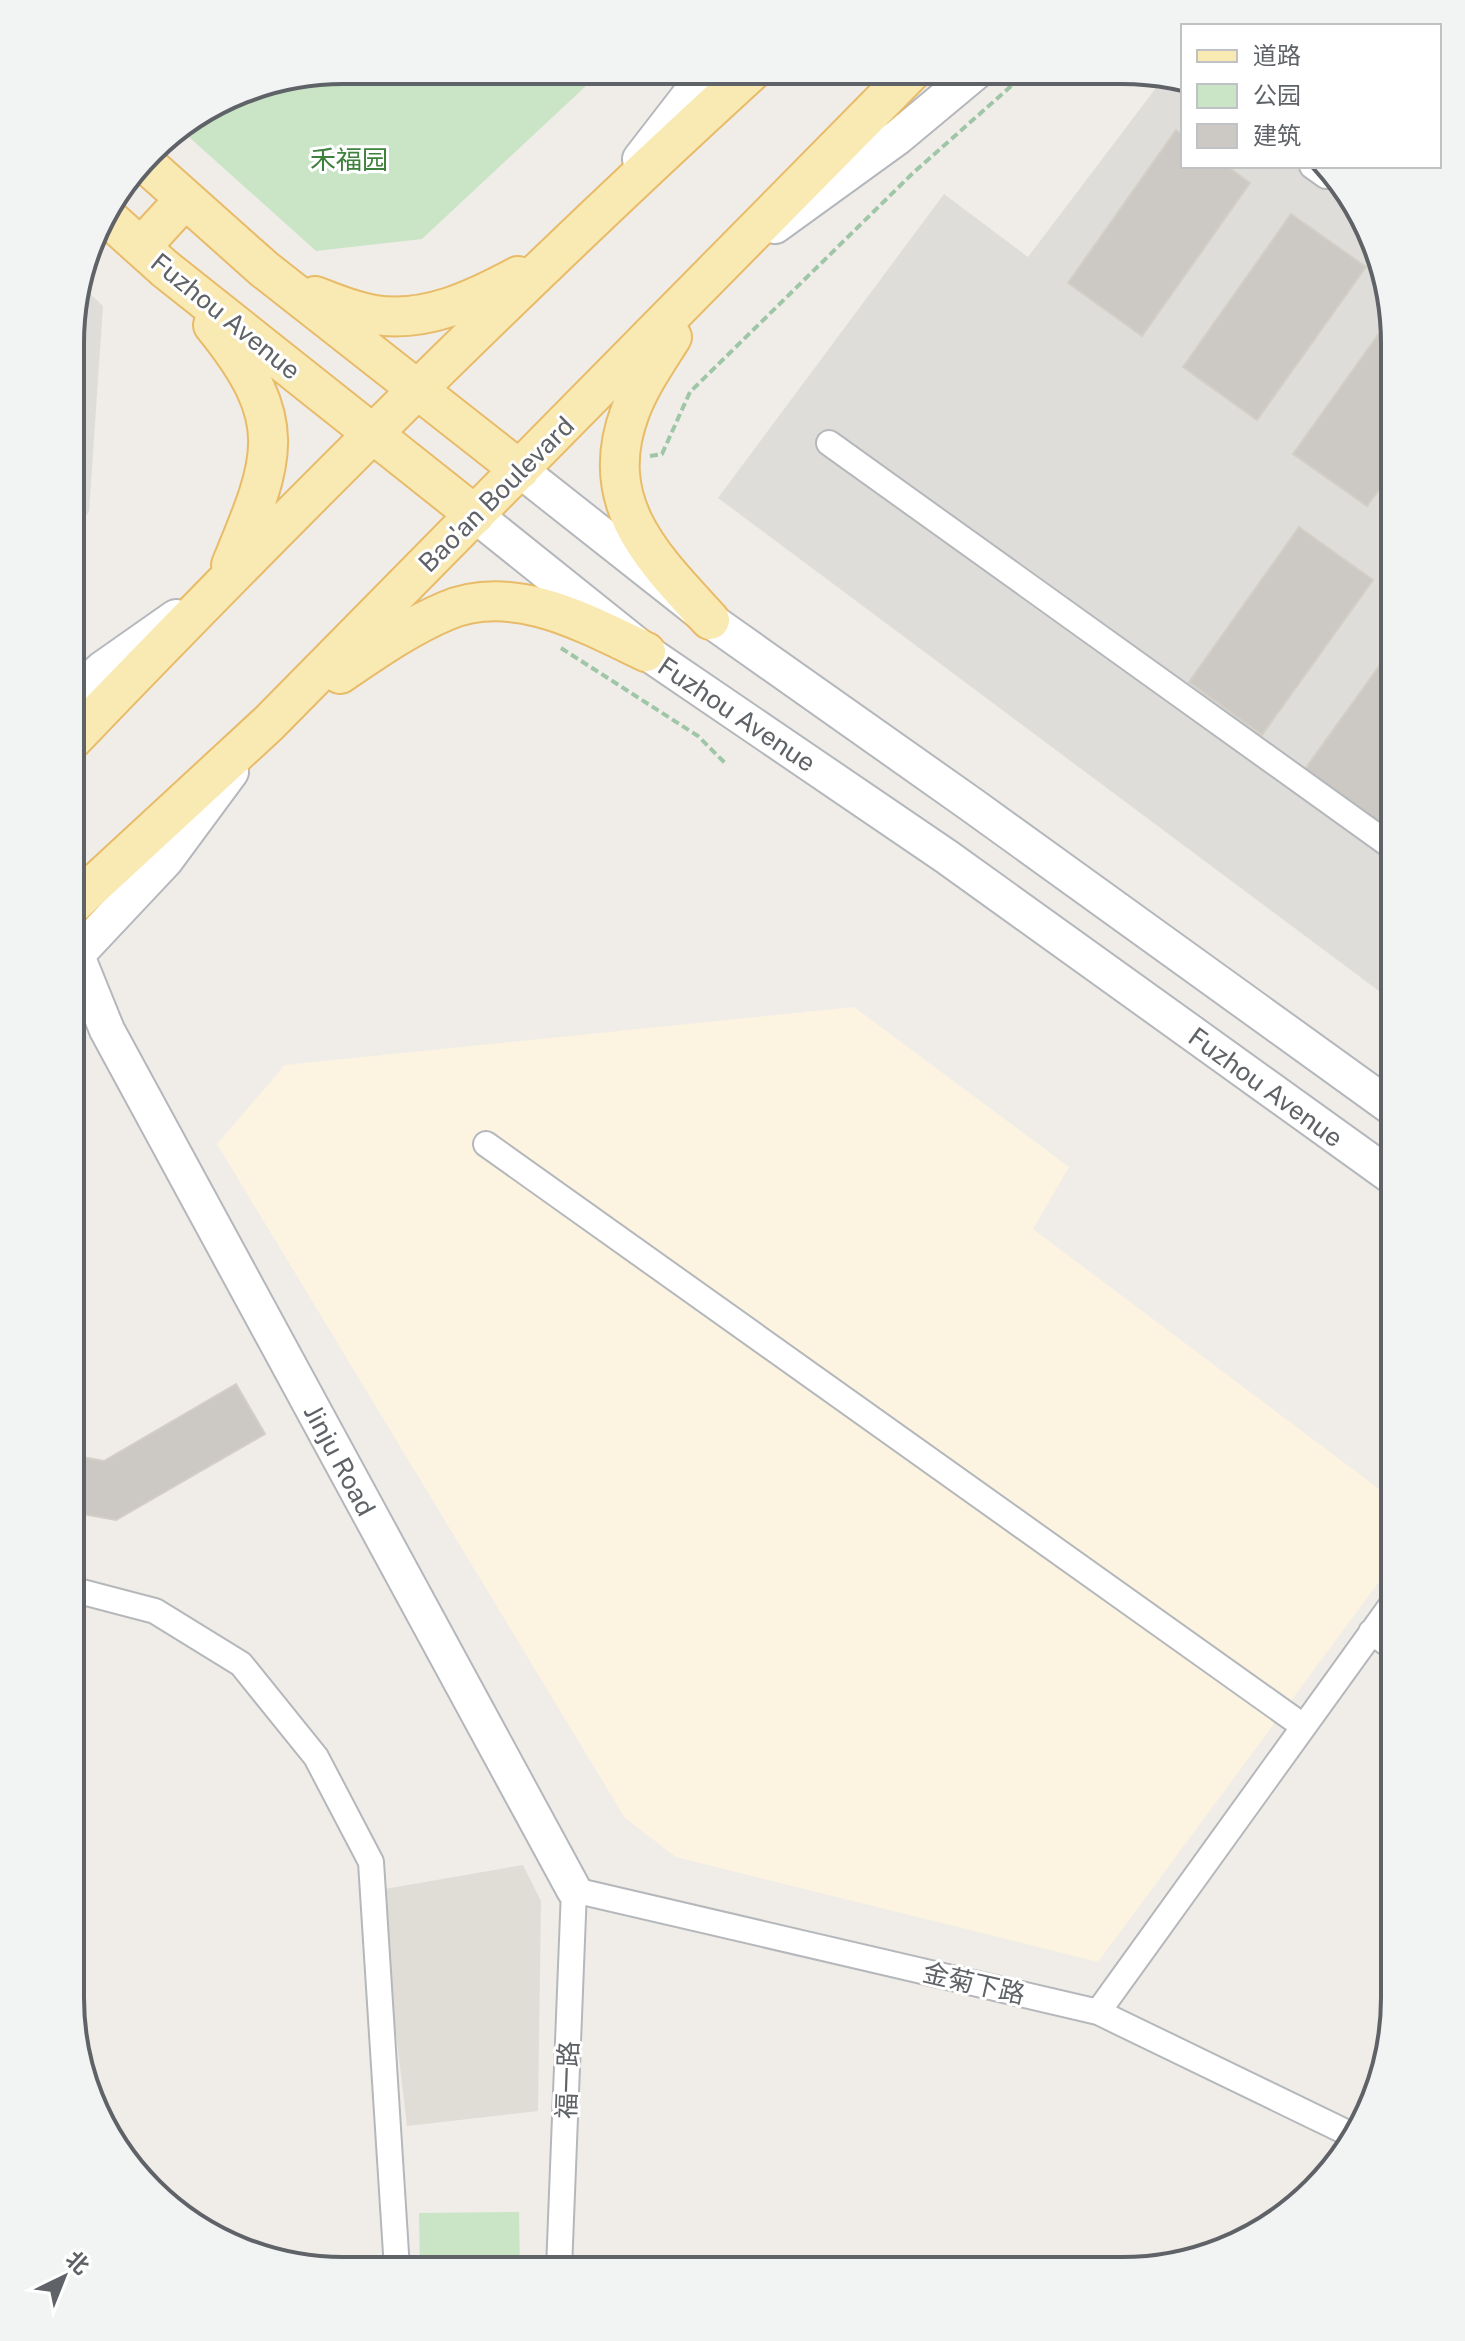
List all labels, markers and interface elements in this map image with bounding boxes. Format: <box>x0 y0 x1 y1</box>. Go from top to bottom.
legend <box>1181 24 1441 168</box>
text: 道路 <box>1253 41 1301 69</box>
text: 公园 <box>1253 81 1301 109</box>
text: 建筑 <box>1253 121 1301 149</box>
park label: 禾福园 <box>310 144 388 175</box>
street label: Fuzhou Avenue <box>145 246 307 386</box>
street label: Bao'an Boulevard <box>412 410 580 578</box>
street label: Fuzhou Avenue <box>652 650 822 778</box>
street label: Fuzhou Avenue <box>1183 1021 1349 1153</box>
street label: Jinju Road <box>298 1399 382 1521</box>
street label: 金菊下路 <box>920 1956 1028 2010</box>
street label: 福一路 <box>550 2040 584 2120</box>
north arrow <box>24 2237 104 2317</box>
text: 北 <box>61 2245 95 2279</box>

